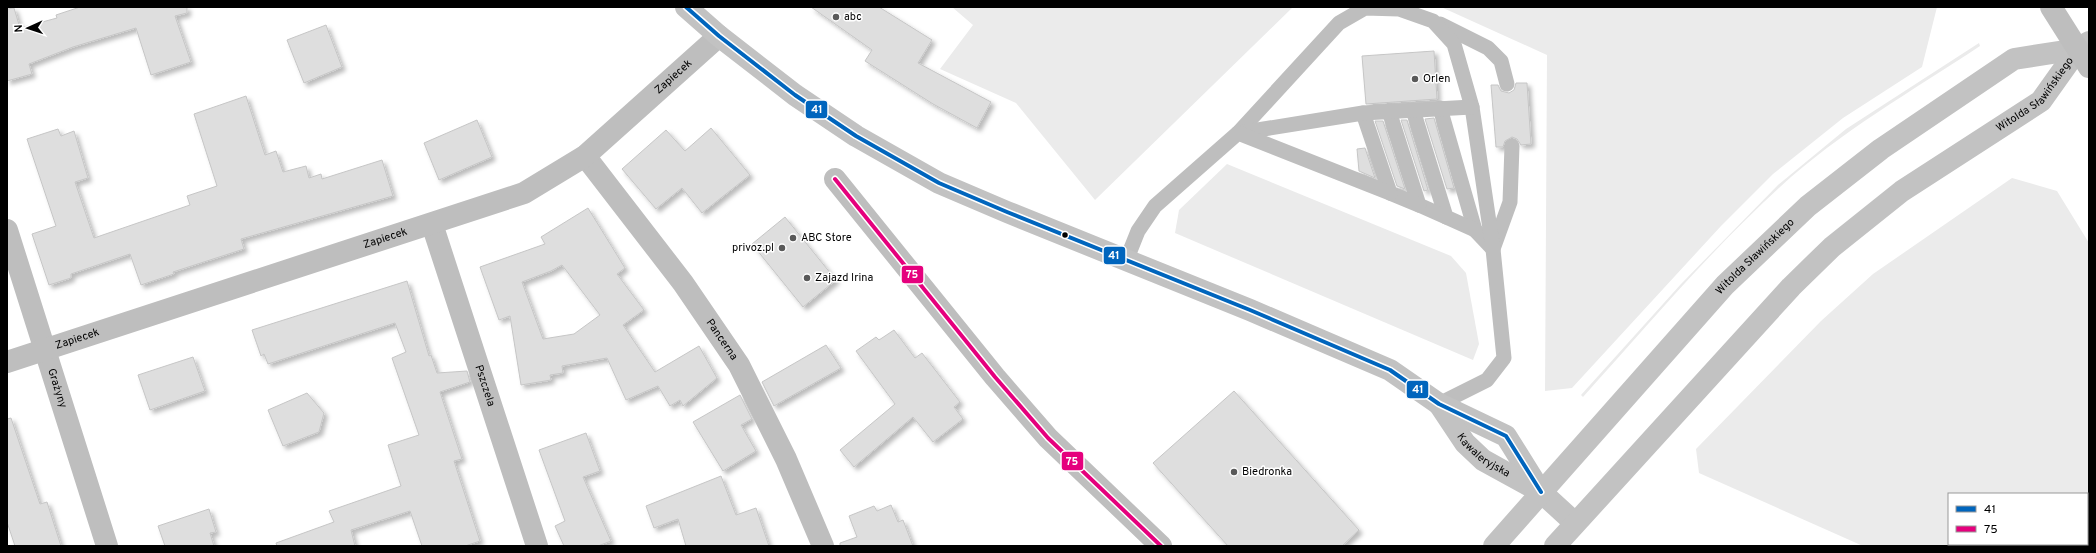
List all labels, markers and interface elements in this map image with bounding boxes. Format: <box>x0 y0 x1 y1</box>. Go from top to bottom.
north arrow <box>8 8 48 48</box>
place label: abc <box>844 10 862 24</box>
marker: abc <box>831 12 841 22</box>
text: N <box>12 24 26 33</box>
street label: Witolda Sławińskiego <box>1994 55 2077 135</box>
street label: Zapiecek <box>652 56 695 97</box>
place label: Orlen <box>1423 72 1450 86</box>
marker: Orlen <box>1410 74 1420 84</box>
line badge: 41 <box>805 100 828 119</box>
text: 41 <box>811 103 823 117</box>
street label: Witolda Sławińskiego <box>1713 215 1798 298</box>
street label: Zapiecek <box>361 225 409 252</box>
unlabelled marker <box>1060 230 1070 240</box>
place label: ABC Store <box>801 231 852 245</box>
marker: ABC Store <box>788 233 798 243</box>
place label: privoz.pl <box>732 241 774 255</box>
marker: privoz.pl <box>777 243 787 253</box>
line badge: 41 <box>1103 246 1126 265</box>
text: 41 <box>1108 249 1120 263</box>
line badge: 75 <box>901 265 924 284</box>
text: 75 <box>906 268 919 282</box>
place label: Zajazd Irina <box>815 271 873 285</box>
marker: Zajazd Irina <box>802 273 812 283</box>
street label: Pancerna <box>703 316 741 363</box>
street label: Zapiecek <box>53 325 101 353</box>
street label: Pszczela <box>471 363 498 408</box>
street label: Grażyny <box>44 367 70 410</box>
line badge: 41 <box>1406 380 1429 399</box>
text: 41 <box>1412 383 1424 397</box>
street label: Kawaleryjska <box>1453 431 1513 481</box>
line badge: 75 <box>1061 451 1084 471</box>
text: 75 <box>1066 455 1079 469</box>
place label: Biedronka <box>1242 465 1292 479</box>
marker: Biedronka <box>1229 467 1239 477</box>
legend <box>1948 493 2088 545</box>
text: 41 <box>1984 502 1996 518</box>
text: 75 <box>1984 522 1998 538</box>

